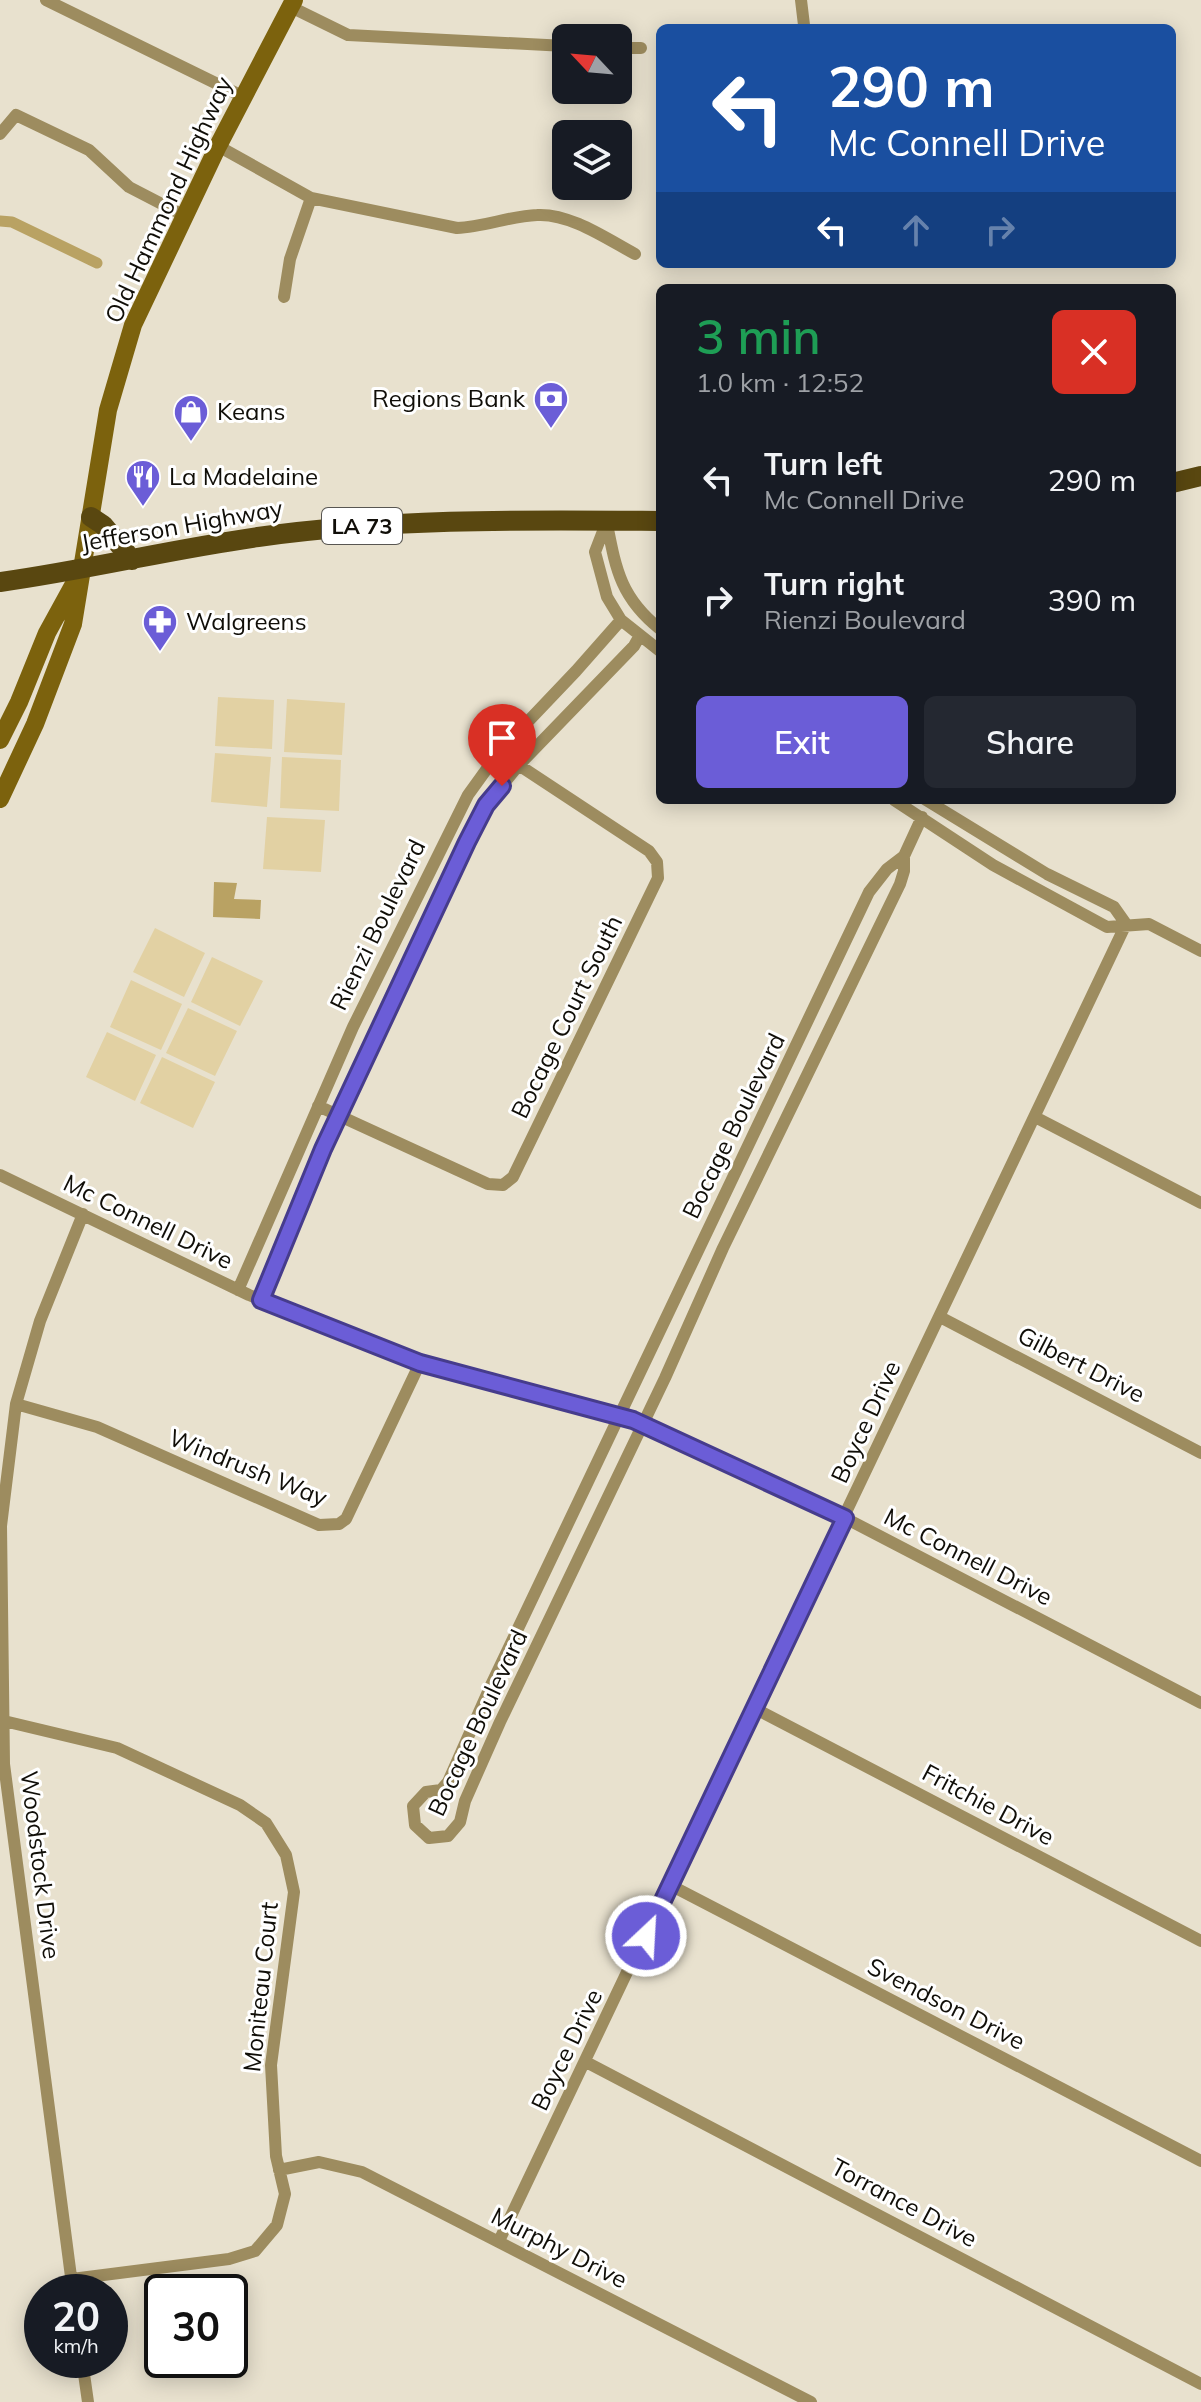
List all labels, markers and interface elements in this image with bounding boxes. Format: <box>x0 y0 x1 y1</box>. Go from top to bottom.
north arrow <box>552 24 632 104</box>
map controls <box>552 24 632 200</box>
text: 290 m <box>828 51 995 121</box>
icon: left <box>696 56 800 160</box>
street label: Old Hammond Highway <box>98 71 239 328</box>
button: layers <box>552 120 632 200</box>
text: Mc Connell Drive <box>828 120 1105 165</box>
icon: left <box>810 208 854 252</box>
icon: ahead <box>894 208 938 252</box>
icon: right <box>978 208 1022 252</box>
text: 3 min <box>696 306 821 366</box>
button: close <box>1052 310 1136 394</box>
text: 1.0 km · 12:52 <box>696 366 864 399</box>
bank icon: Regions Bank <box>532 380 570 430</box>
place label: Regions Bank <box>372 383 526 413</box>
shop icon: Keans <box>172 393 210 443</box>
place label: Keans <box>217 396 285 426</box>
text: Turn left <box>764 445 882 483</box>
restaurant icon: La Madelaine <box>124 458 162 508</box>
icon: left <box>696 458 740 502</box>
place label: La Madelaine <box>169 461 318 491</box>
text: 290 m <box>1048 461 1136 499</box>
text: Mc Connell Drive <box>764 483 964 516</box>
street label: Jefferson Highway <box>79 492 285 558</box>
road number: LA 73 <box>322 508 402 544</box>
text: Turn right <box>764 565 904 603</box>
icon: right <box>696 578 740 622</box>
text: 390 m <box>1048 581 1136 619</box>
pharmacy icon: Walgreens <box>141 603 179 653</box>
text: Rienzi Boulevard <box>764 603 966 636</box>
place label: Walgreens <box>186 606 307 636</box>
button: Exit <box>696 696 908 788</box>
button: Share <box>924 696 1136 788</box>
pin <box>468 704 536 786</box>
icon: arrive <box>480 716 524 760</box>
street label: Rienzi Boulevard <box>323 834 431 1015</box>
street label: Bocage Court South <box>504 910 628 1123</box>
street label: Bocage Boulevard <box>675 1028 791 1223</box>
street label: Mc Connell Drive <box>59 1167 238 1275</box>
street label: Gilbert Drive <box>1013 1319 1150 1409</box>
street label: Boyce Drive <box>824 1356 906 1487</box>
street label: Windrush Way <box>165 1422 332 1513</box>
street label: Mc Connell Drive <box>879 1501 1058 1611</box>
street label: Bocage Boulevard <box>421 1625 533 1821</box>
street label: Fritchie Drive <box>917 1757 1059 1851</box>
street label: Woodstock Drive <box>15 1769 67 1961</box>
position arrow <box>604 1894 688 1978</box>
street label: Moniteau Court <box>236 1900 284 2073</box>
street label: Svendson Drive <box>863 1951 1030 2056</box>
street label: Boyce Drive <box>524 1984 608 2115</box>
street label: Torrance Drive <box>826 2151 983 2253</box>
street label: Murphy Drive <box>486 2200 632 2294</box>
speed limit sign: 30 <box>144 2274 248 2378</box>
text: 20 <box>52 2291 100 2341</box>
text: km/h <box>53 2333 99 2358</box>

